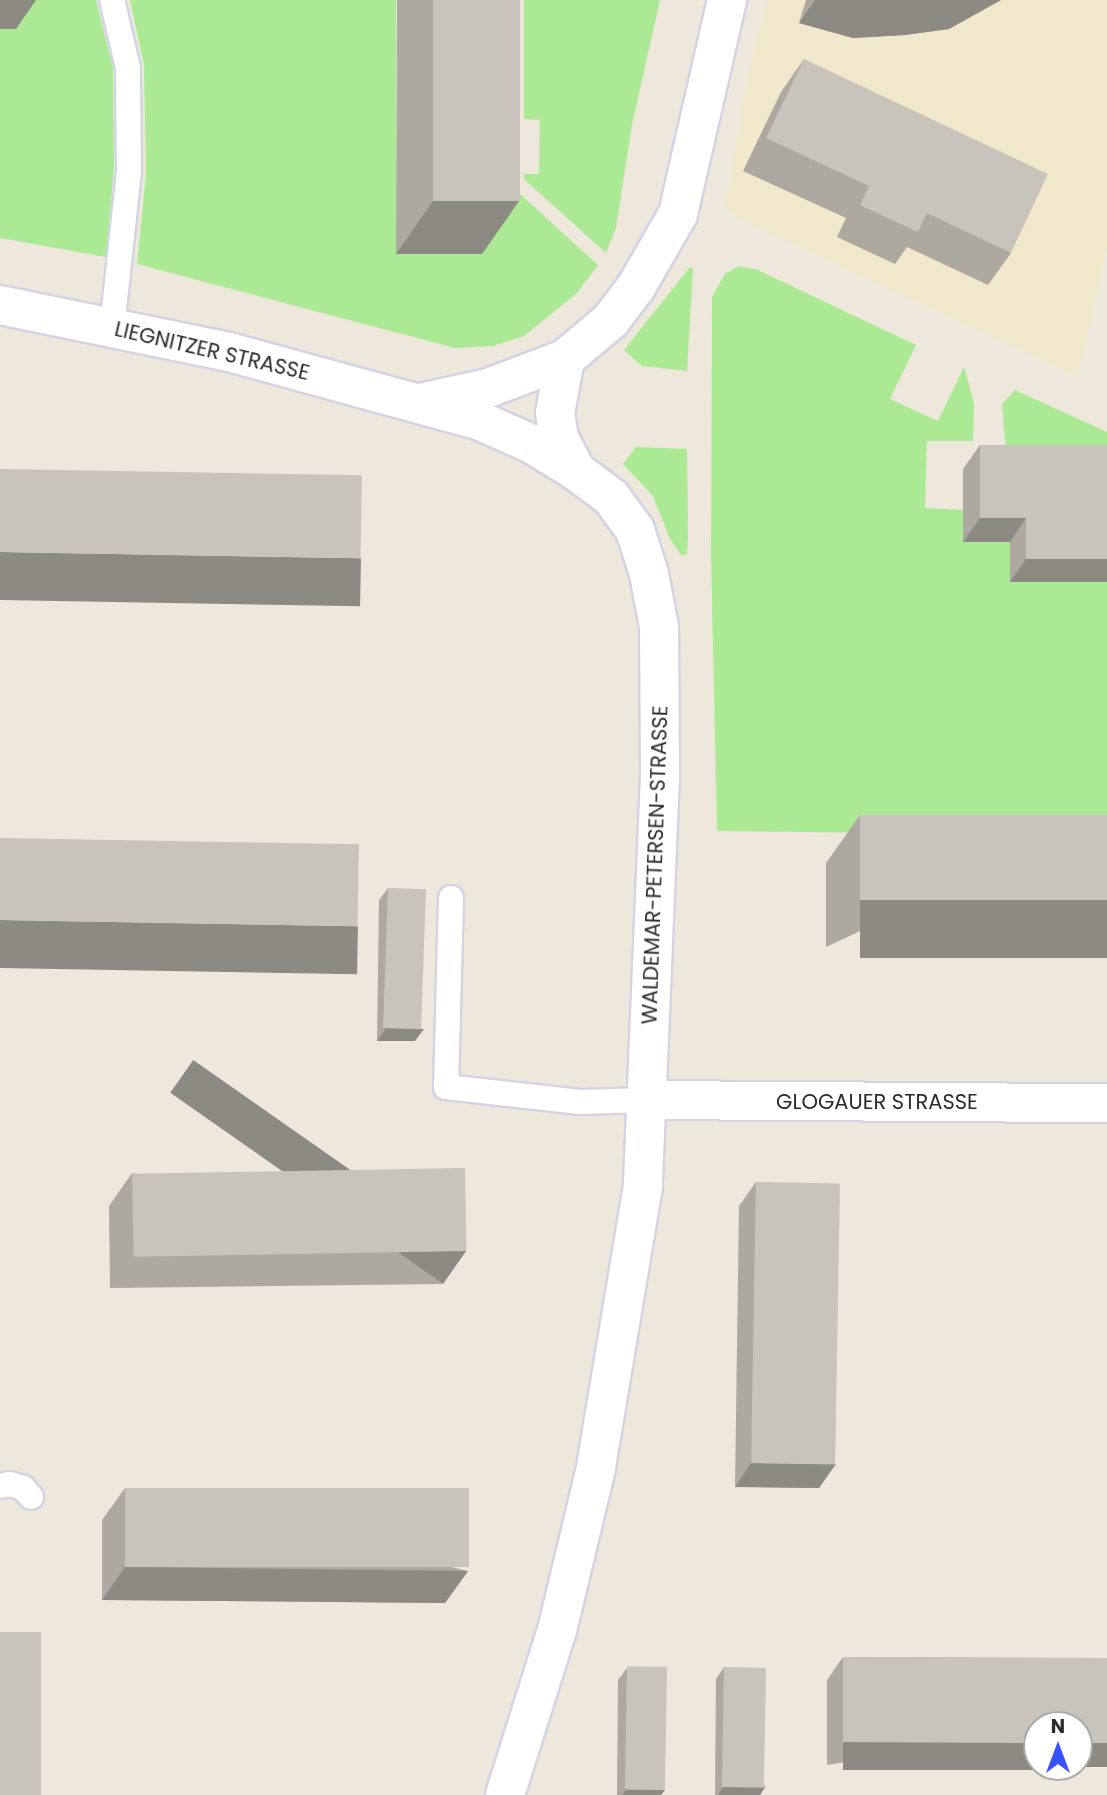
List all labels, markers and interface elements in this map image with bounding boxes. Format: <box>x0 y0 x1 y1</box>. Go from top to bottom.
street label: LIEGNITZER STRASSE <box>112 316 312 386</box>
street label: WALDEMAR-PETERSEN-STRASSE <box>637 705 673 1025</box>
street label: GLOGAUER STRASSE <box>776 1089 978 1115</box>
north arrow <box>1023 1711 1093 1781</box>
text: N <box>1051 1713 1065 1740</box>

